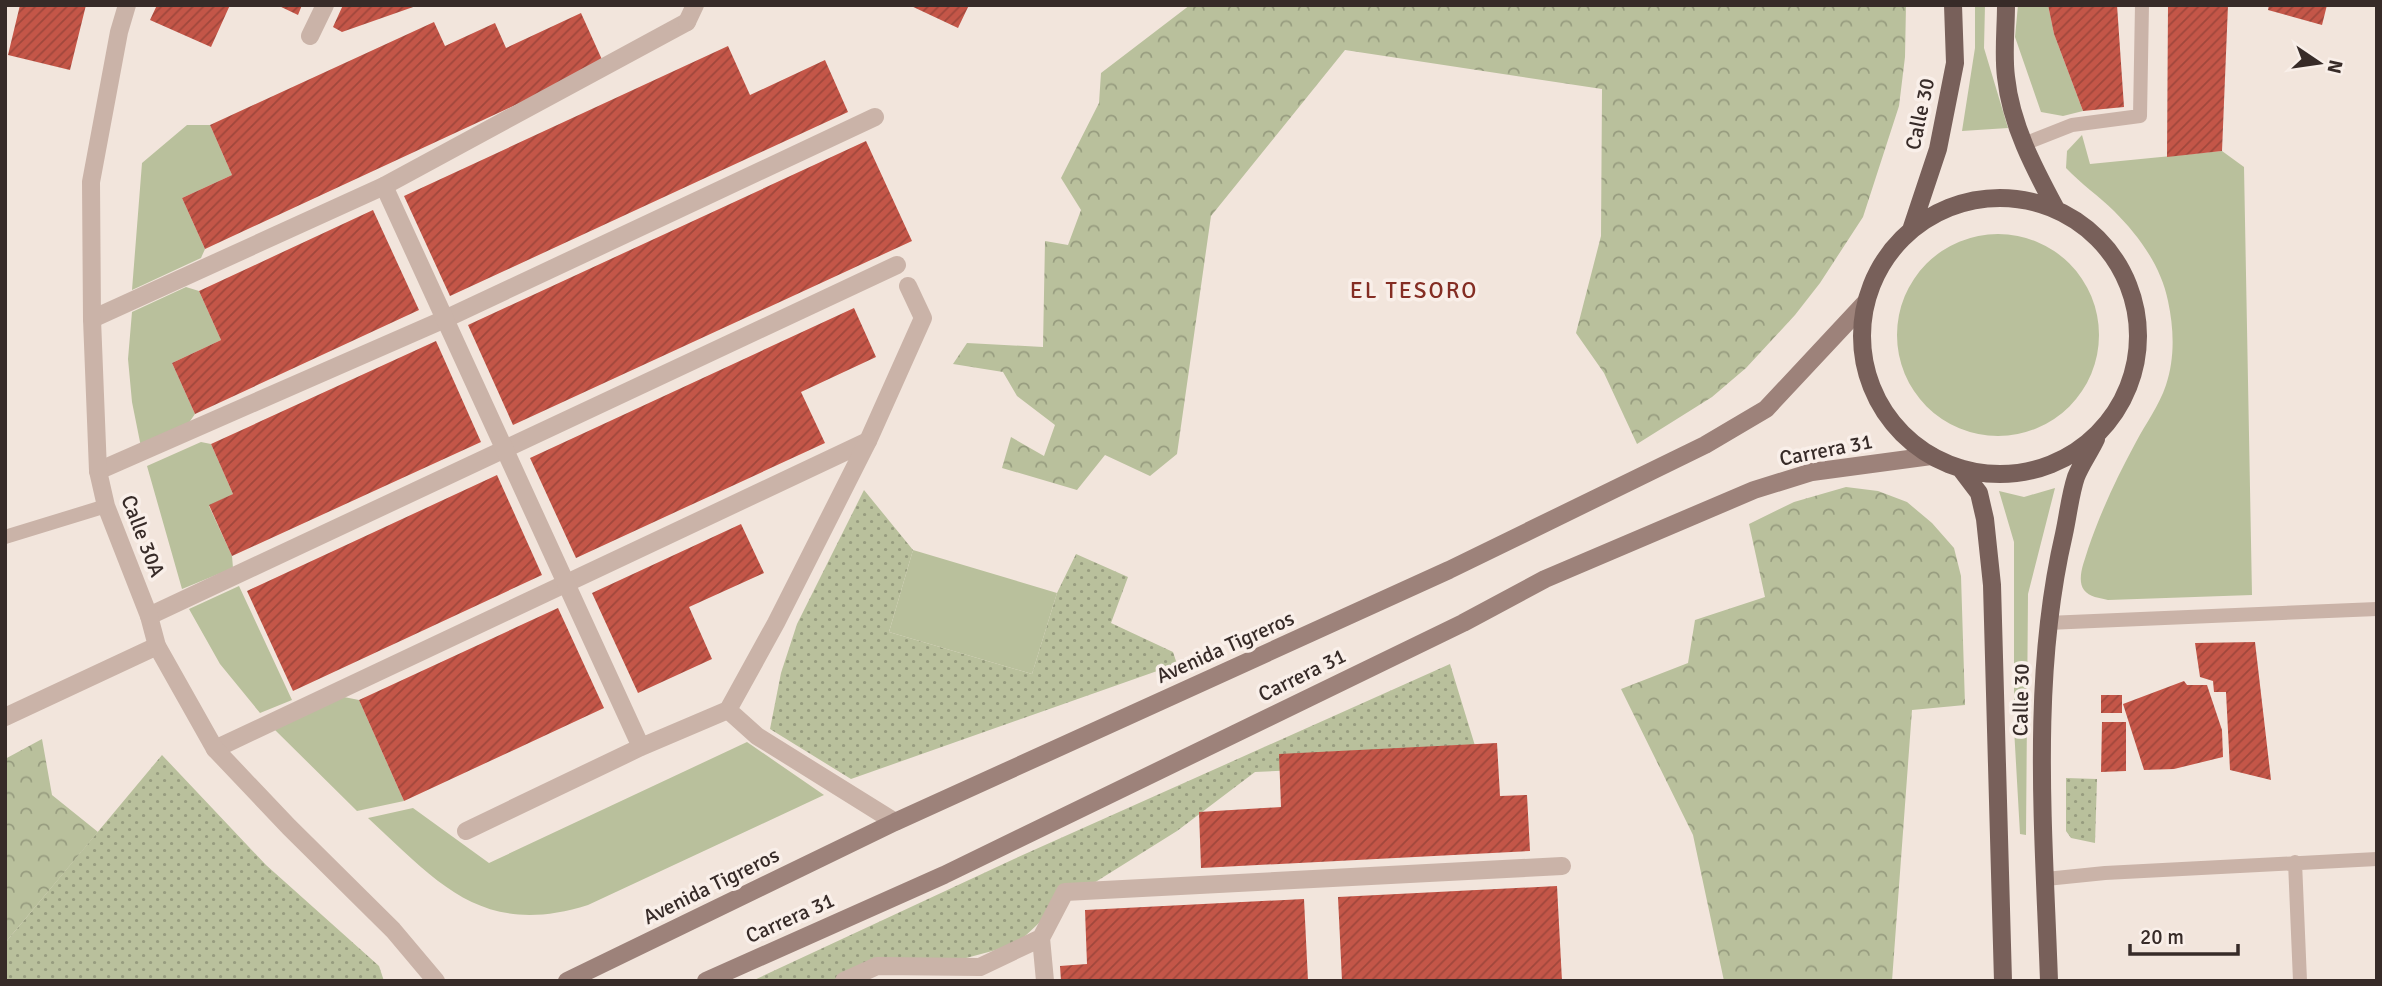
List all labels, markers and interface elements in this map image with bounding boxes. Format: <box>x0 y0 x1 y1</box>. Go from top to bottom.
north arrow <box>2284 28 2354 98</box>
text: N <box>2321 57 2348 76</box>
street label: Calle 30 <box>1900 76 1940 152</box>
district label: EL TESORO <box>1350 276 1478 305</box>
street label: Carrera 31 <box>1777 428 1875 472</box>
street label: Calle 30A <box>116 491 171 581</box>
street label: Avenida Tigreros <box>1152 605 1298 689</box>
street label: Carrera 31 <box>1254 643 1350 707</box>
street label: Calle 30 <box>2007 663 2035 737</box>
street label: Avenida Tigreros <box>639 842 783 930</box>
street label: Carrera 31 <box>742 887 838 949</box>
scale bar <box>2130 912 2238 956</box>
text: 20 m <box>2140 924 2184 950</box>

